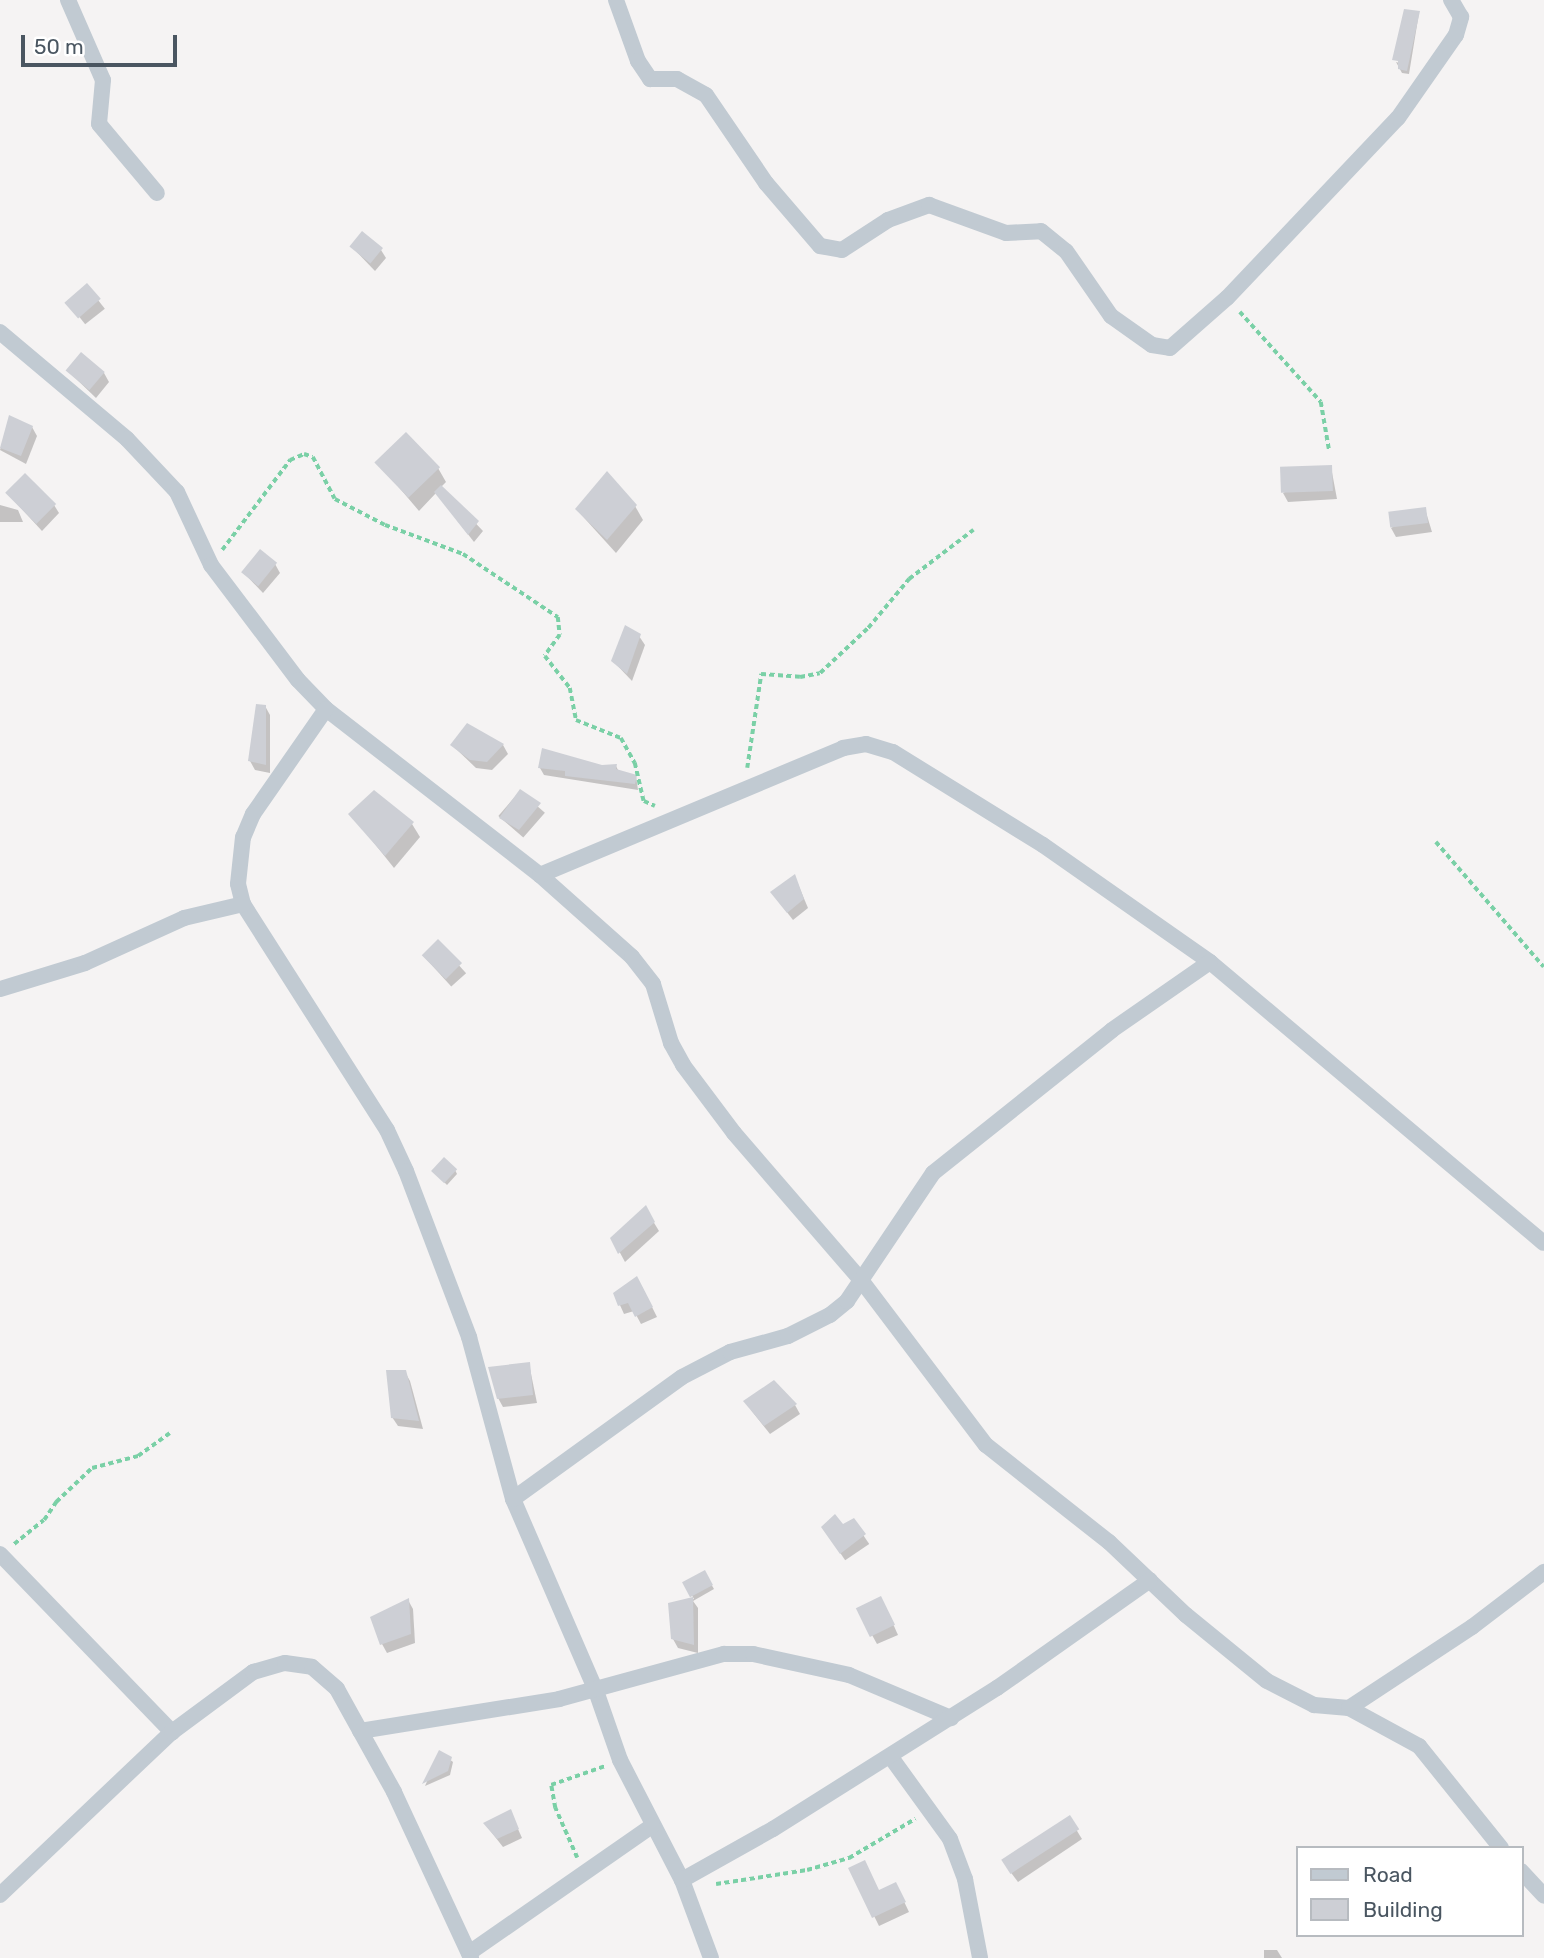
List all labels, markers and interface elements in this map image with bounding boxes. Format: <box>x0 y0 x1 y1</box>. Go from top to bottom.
scale bar <box>24 21 180 65</box>
text: 50 m <box>34 34 84 59</box>
legend <box>1296 1846 1523 1937</box>
text: Road <box>1363 1862 1413 1887</box>
text: Building <box>1363 1897 1443 1922</box>

